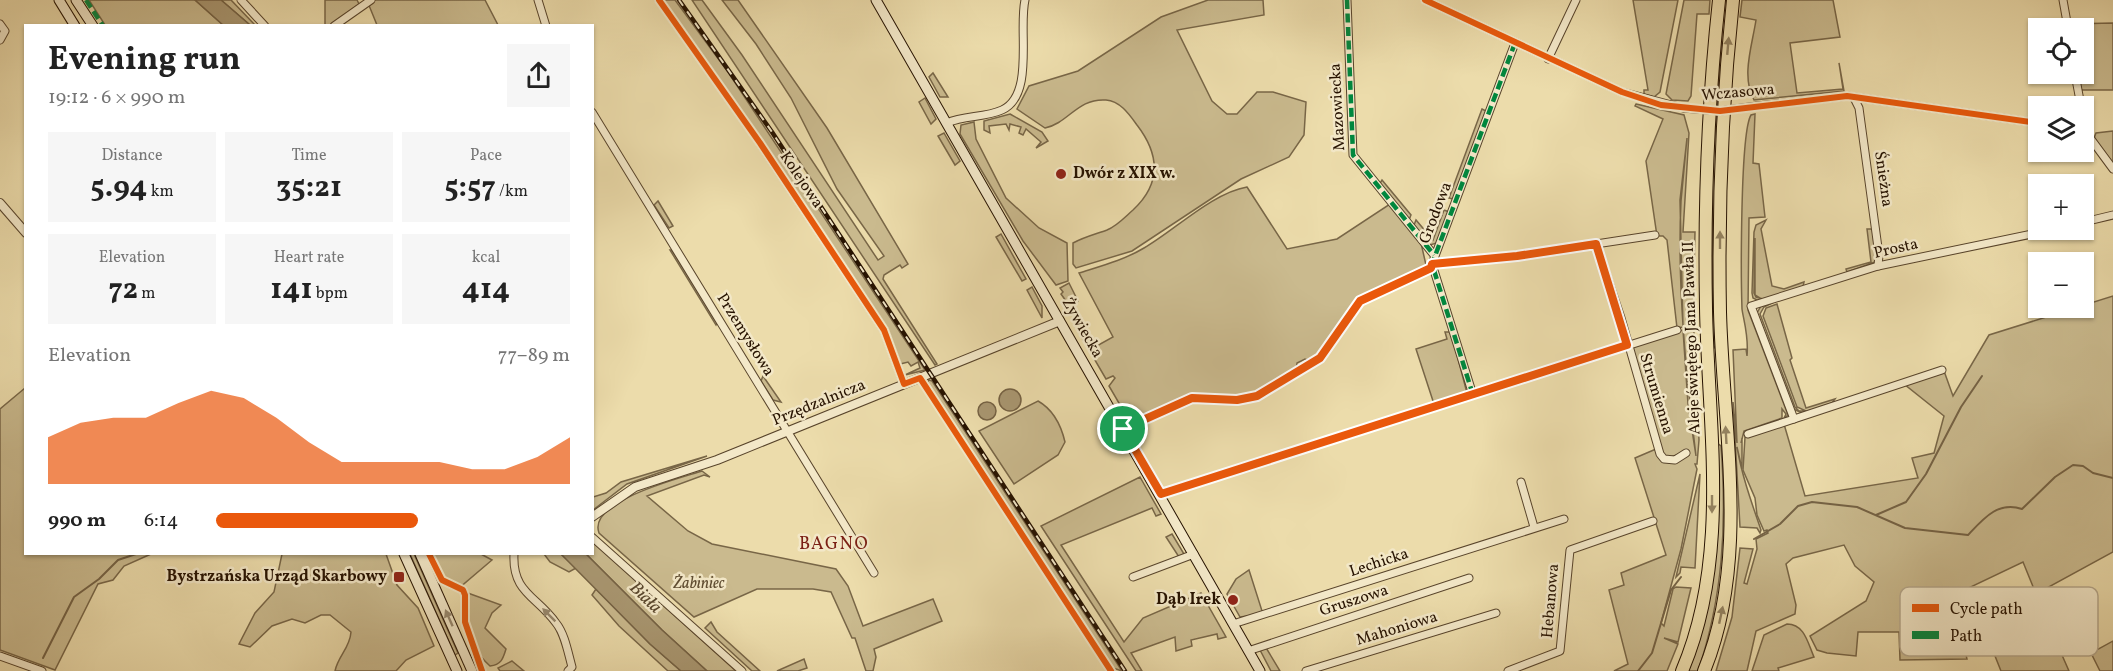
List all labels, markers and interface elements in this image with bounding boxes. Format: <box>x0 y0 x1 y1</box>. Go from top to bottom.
map controls <box>2028 18 2094 318</box>
button: locate <box>2028 18 2094 84</box>
one-way arrow <box>1723 36 1733 55</box>
text: Evening run <box>48 38 241 84</box>
button: share <box>507 44 570 107</box>
street label: Mazowiecka <box>1325 63 1351 151</box>
street label: Wczasowa <box>1700 79 1776 107</box>
text: 19:12 · 6 × 990 m <box>48 84 185 112</box>
button: layers <box>2028 96 2094 162</box>
text: Distance <box>101 145 163 167</box>
text: Time <box>291 145 327 167</box>
text: Pace <box>470 145 502 167</box>
street label: Kolejowa <box>774 147 828 213</box>
street label: Śnieżna <box>1868 150 1898 208</box>
place label: Dwór z XIX w. <box>1073 163 1175 185</box>
text: 5.94 <box>90 167 148 209</box>
text: 35:21 <box>276 167 342 209</box>
text: 5:57 <box>444 167 496 209</box>
marker: Dwór z XIX w. <box>1054 167 1068 181</box>
button: + <box>2028 174 2094 240</box>
street label: Grodowa <box>1414 179 1458 247</box>
text: km <box>148 181 174 203</box>
text: /km <box>496 181 528 203</box>
one-way arrow <box>1715 231 1725 250</box>
street label: Prosta <box>1872 233 1920 265</box>
street label: Aleje świętego Jana Pawła II <box>1678 241 1706 435</box>
text: Elevation <box>99 247 165 269</box>
text: Heart rate <box>274 247 344 269</box>
text: kcal <box>472 247 500 269</box>
button: − <box>2028 252 2094 318</box>
text: 72 <box>108 269 138 311</box>
text: 141 <box>270 269 313 311</box>
text: 414 <box>462 269 510 311</box>
text: m <box>138 283 156 305</box>
text: bpm <box>313 283 348 305</box>
street label: Przemysłowa <box>711 289 779 381</box>
street label: Żywiecka <box>1056 294 1108 362</box>
text: Elevation <box>48 342 131 370</box>
text: 77–89 m <box>498 342 570 370</box>
street label: Strumienna <box>1633 351 1679 437</box>
street label: Przędzalnicza <box>769 374 869 432</box>
pin <box>1097 403 1148 454</box>
icon: arrive <box>1106 412 1139 445</box>
one-way arrow <box>1721 426 1730 445</box>
one-way arrow <box>1707 495 1717 514</box>
text: 990 m <box>48 507 106 535</box>
text: 6:14 <box>144 507 179 535</box>
district label: BAGNO <box>799 532 869 557</box>
street label: Lechicka <box>1347 543 1411 583</box>
street label: Hebanowa <box>1537 563 1565 639</box>
place label: Bystrzańska Urząd Skarbowy <box>167 566 387 588</box>
marker: Bystrzańska Urząd Skarbowy <box>392 570 406 584</box>
park label: Żabiniec <box>672 573 725 595</box>
water label: Biała <box>623 576 667 620</box>
street label: Gruszowa <box>1317 580 1391 622</box>
legend <box>1900 587 2098 656</box>
place label: Dąb Irek <box>1156 589 1221 611</box>
marker: Dąb Irek <box>1226 593 1240 607</box>
text: Cycle path <box>1950 599 2023 621</box>
street label: Mahoniowa <box>1354 606 1440 652</box>
one-way arrow <box>1717 606 1727 625</box>
one-way arrow <box>542 608 556 622</box>
one-way arrow <box>444 609 453 626</box>
text: Path <box>1950 626 1982 648</box>

